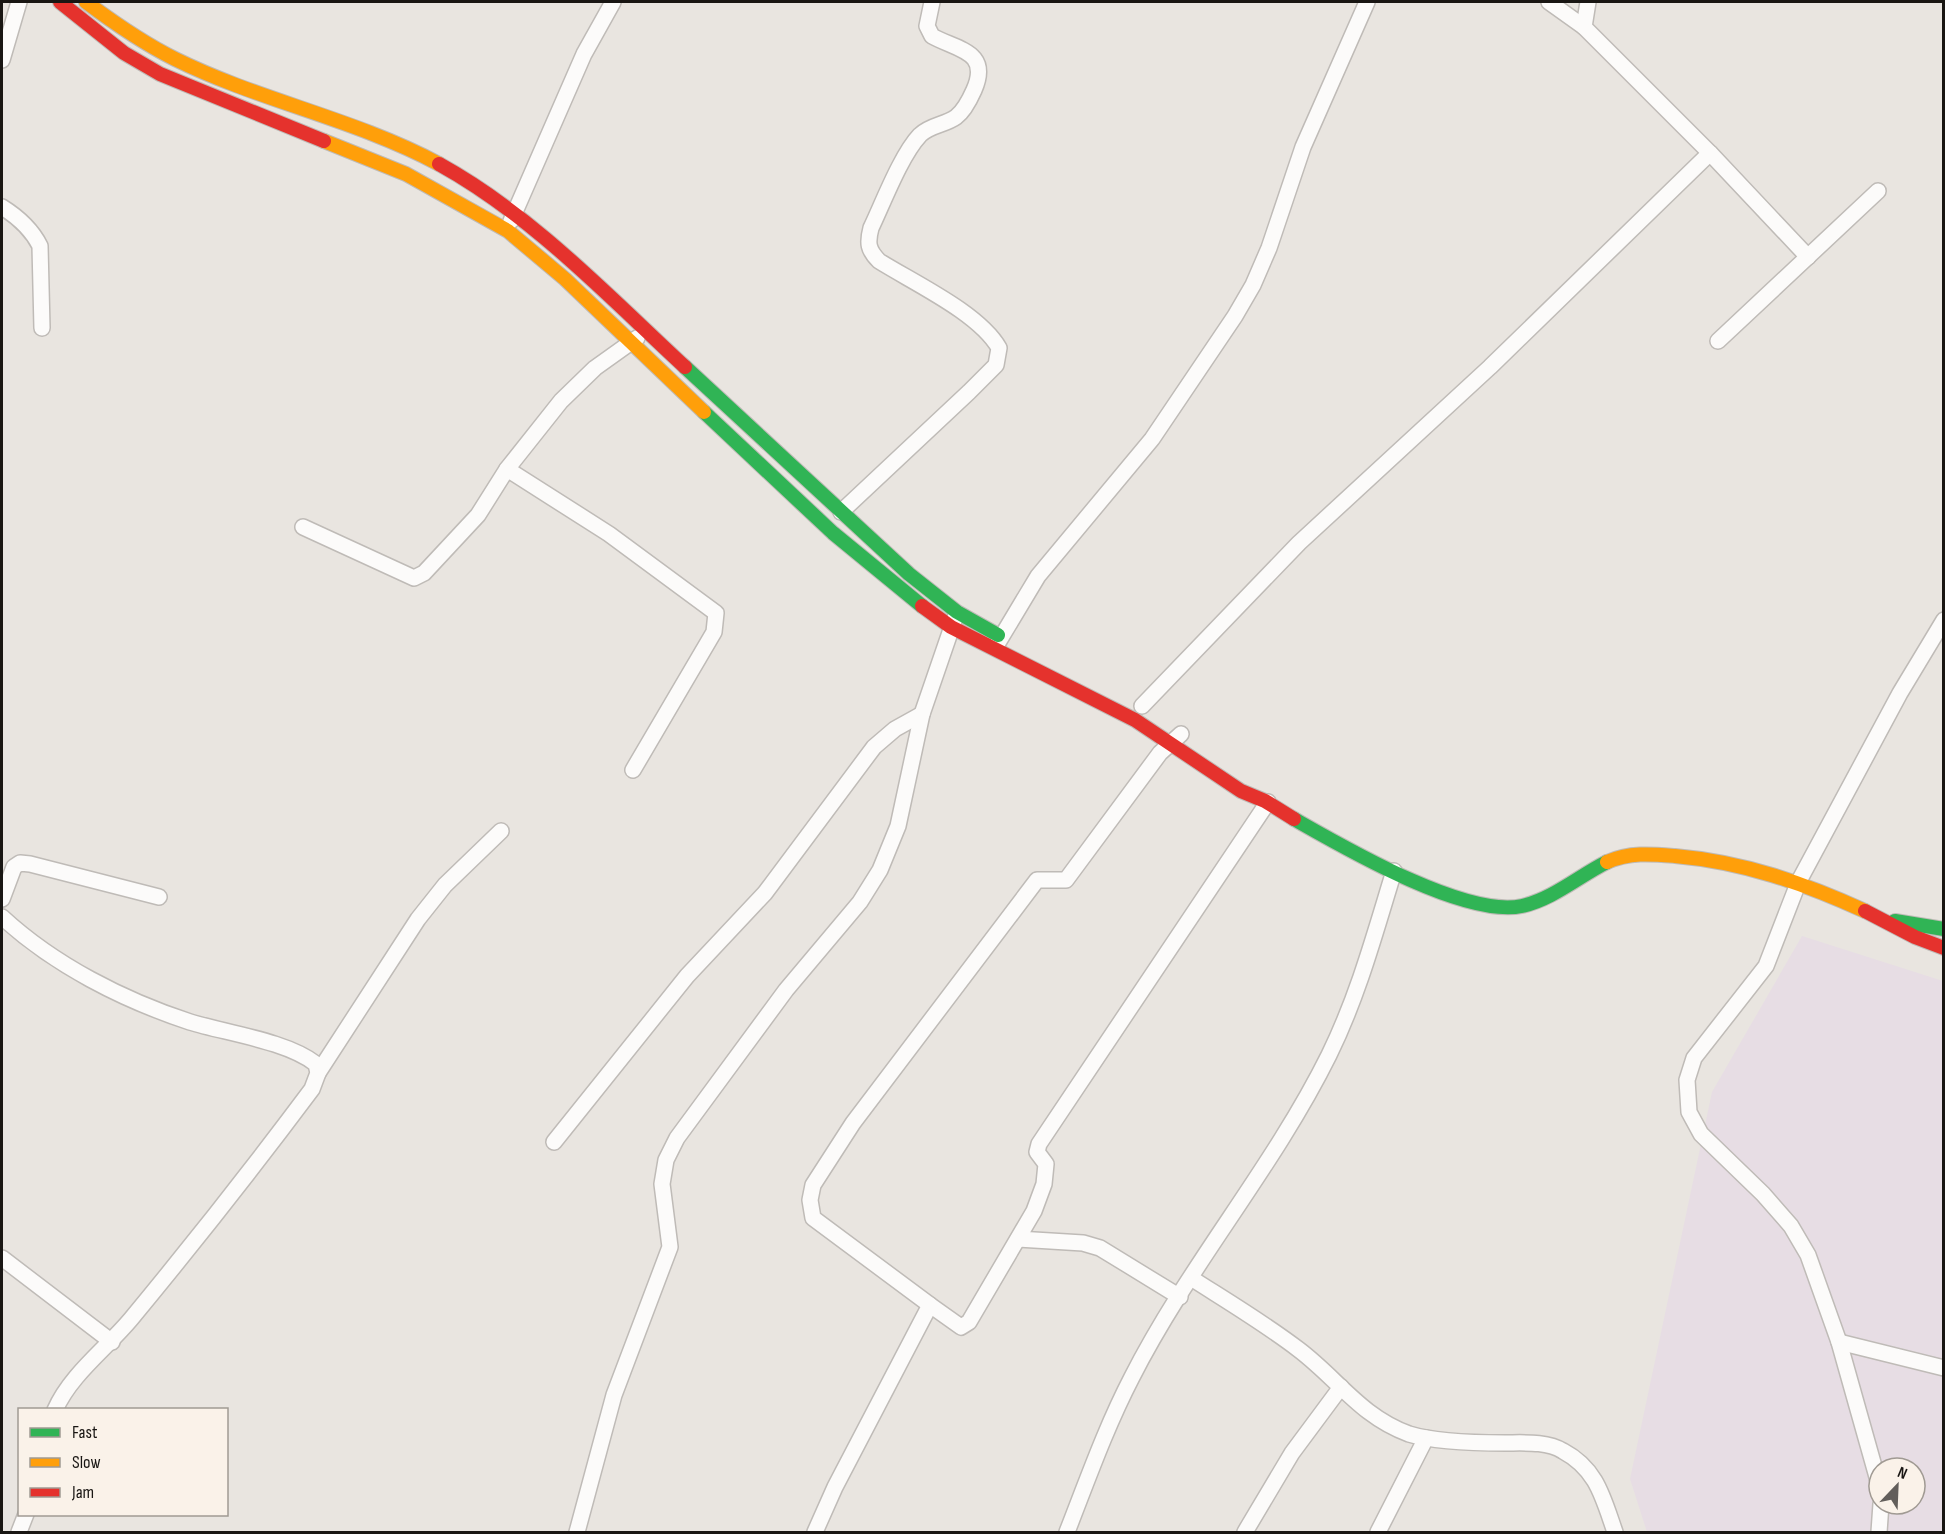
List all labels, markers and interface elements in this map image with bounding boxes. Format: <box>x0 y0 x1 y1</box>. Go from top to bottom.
legend <box>18 1408 228 1516</box>
text: Fast <box>72 1422 98 1443</box>
text: Slow <box>72 1452 101 1473</box>
north arrow <box>1867 1456 1927 1516</box>
text: N <box>1895 1463 1910 1484</box>
text: Jam <box>71 1482 94 1503</box>

